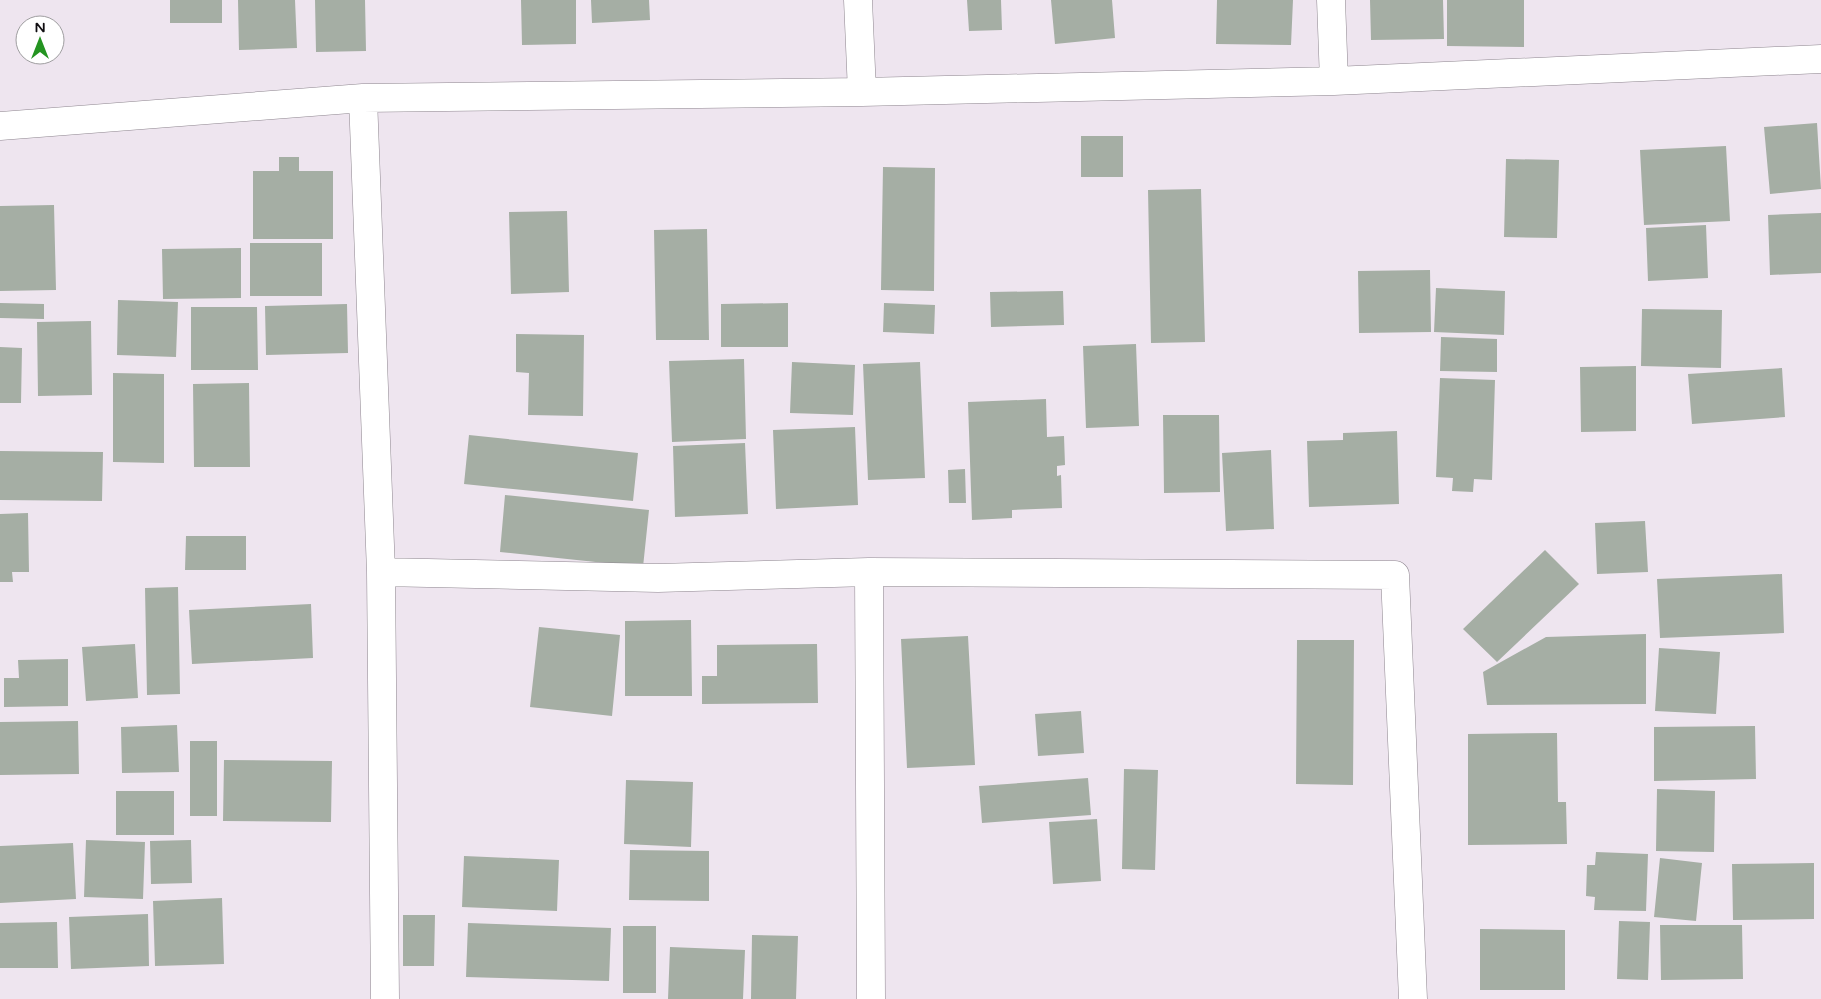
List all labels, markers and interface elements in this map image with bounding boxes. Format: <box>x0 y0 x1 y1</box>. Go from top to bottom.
north arrow <box>15 15 65 65</box>
text: N <box>34 19 46 36</box>

